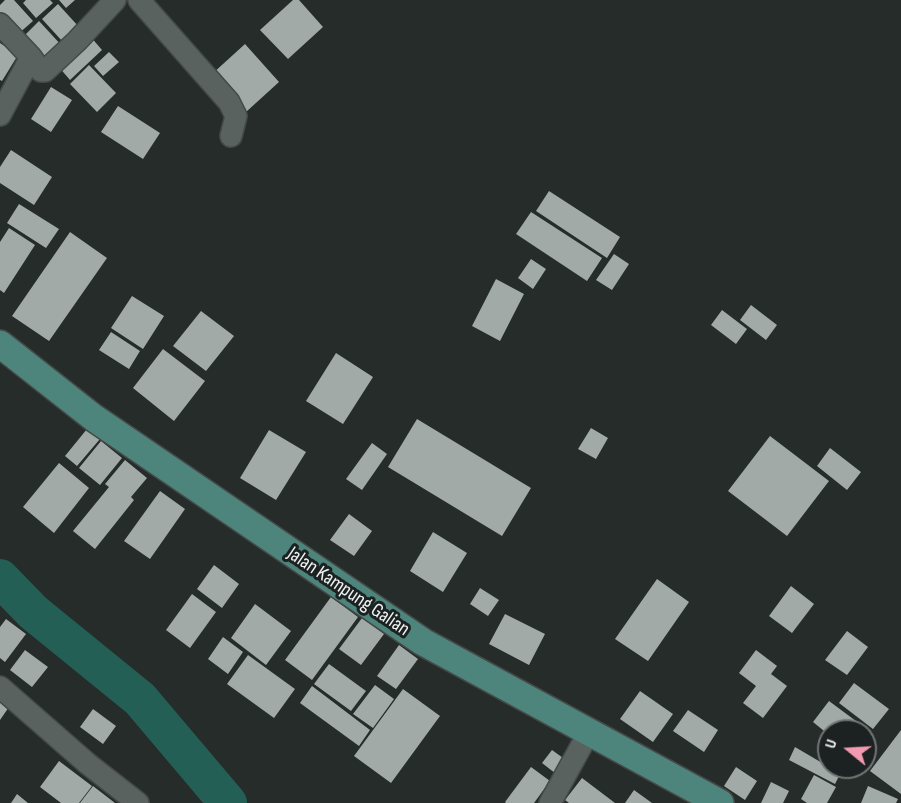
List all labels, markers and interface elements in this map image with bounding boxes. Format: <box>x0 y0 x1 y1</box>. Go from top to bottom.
street label: Jalan Kampung Galian <box>282 542 414 642</box>
north arrow <box>817 719 877 779</box>
text: U <box>821 737 842 751</box>

